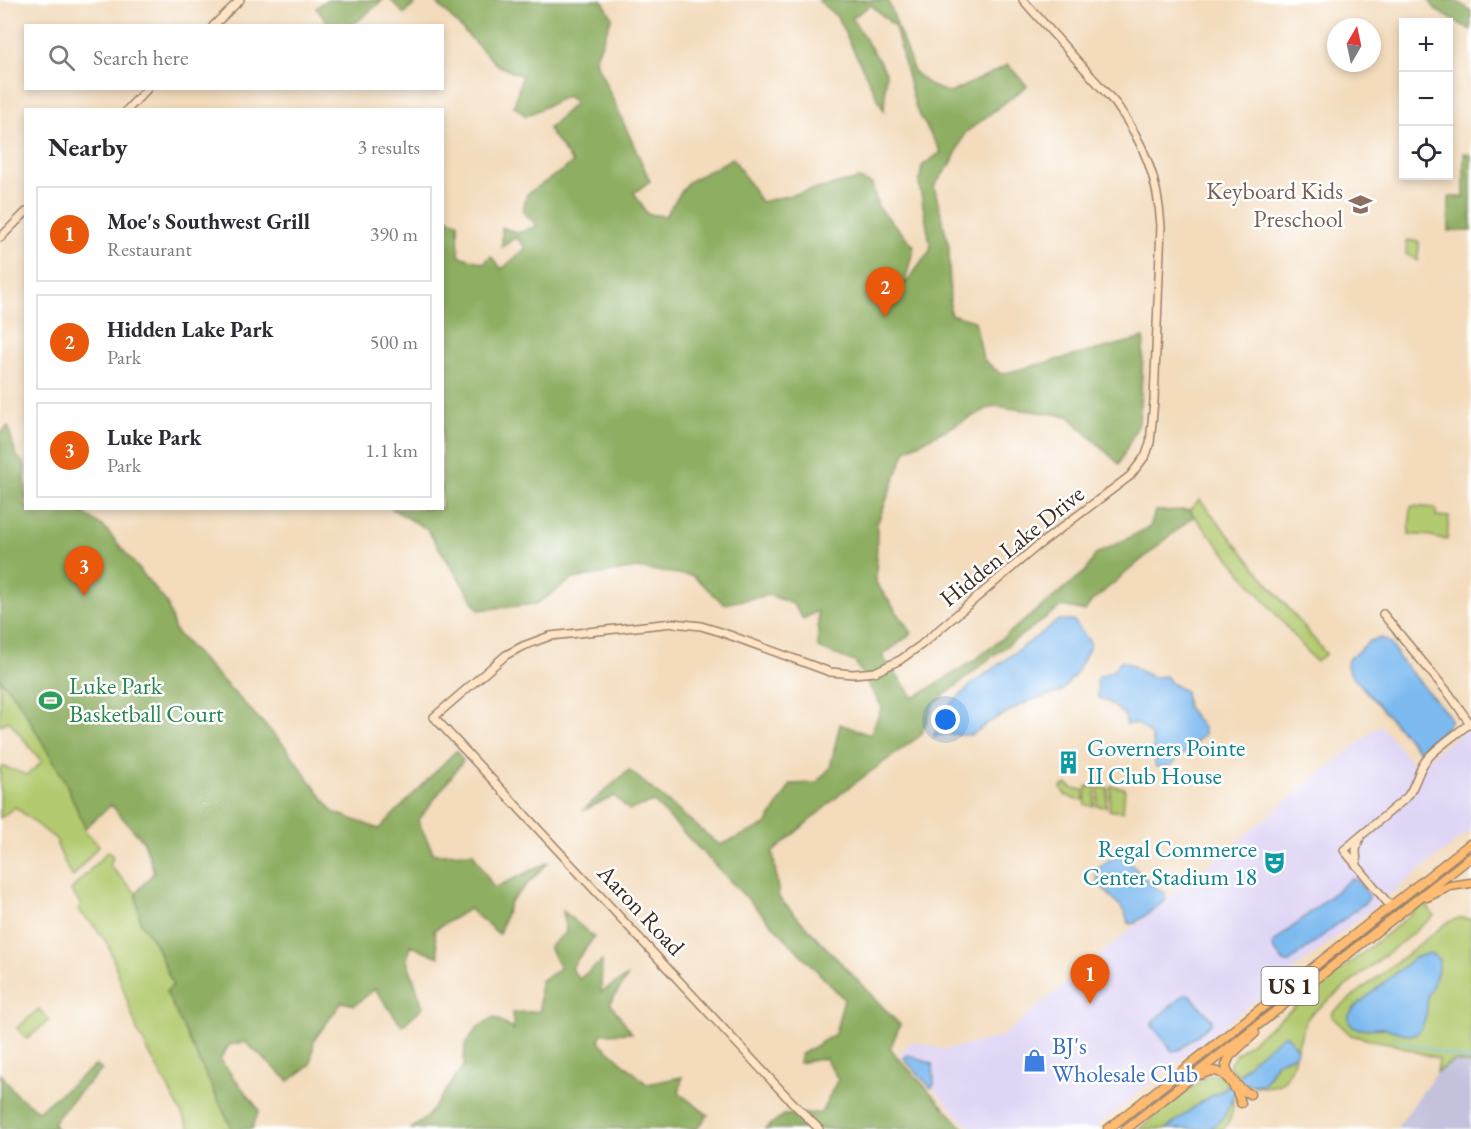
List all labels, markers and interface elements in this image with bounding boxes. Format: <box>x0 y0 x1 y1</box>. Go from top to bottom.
north arrow <box>1327 18 1381 72</box>
map controls <box>1399 18 1453 180</box>
button: + <box>1399 18 1453 72</box>
search box <box>24 24 444 90</box>
icon: search <box>45 41 78 74</box>
text: Search here <box>93 43 188 72</box>
button: − <box>1399 72 1453 126</box>
button: locate <box>1399 126 1453 180</box>
text: Nearby <box>48 130 128 164</box>
text: 3 results <box>357 134 420 160</box>
place label: Keyboard Kids Preschool <box>1206 175 1343 234</box>
school or university icon: Keyboard Kids Preschool <box>1348 192 1374 218</box>
text: Moe's Southwest Grill <box>107 207 310 236</box>
text: 1 <box>64 221 75 247</box>
text: 390 m <box>370 221 418 247</box>
text: Restaurant <box>107 236 192 262</box>
pin: 2 <box>866 268 904 317</box>
text: Hidden Lake Park <box>107 315 274 344</box>
text: 2 <box>64 329 75 355</box>
text: 500 m <box>370 329 418 355</box>
text: Park <box>107 344 141 370</box>
text: Luke Park <box>107 423 202 452</box>
text: 3 <box>64 437 75 463</box>
text: 1.1 km <box>365 437 418 463</box>
text: Park <box>107 452 141 478</box>
street label: Hidden Lake Drive <box>933 478 1090 613</box>
pin: 3 <box>64 546 104 596</box>
place label: Luke Park Basketball Court <box>69 670 224 729</box>
sports icon: Luke Park Basketball Court <box>38 687 64 713</box>
your location <box>931 705 960 734</box>
place label: Governers Pointe II Club House <box>1087 732 1245 791</box>
building icon: Governers Pointe II Club House <box>1056 749 1082 775</box>
place label: Regal Commerce Center Stadium 18 <box>1083 833 1257 892</box>
theatre icon: Regal Commerce Center Stadium 18 <box>1262 850 1288 876</box>
street label: Aaron Road <box>591 857 692 962</box>
pin: 1 <box>1070 954 1110 1004</box>
road number: US 1 <box>1262 967 1318 1005</box>
place label: BJ's Wholesale Club <box>1052 1030 1198 1089</box>
shop icon: BJ's Wholesale Club <box>1021 1047 1047 1073</box>

